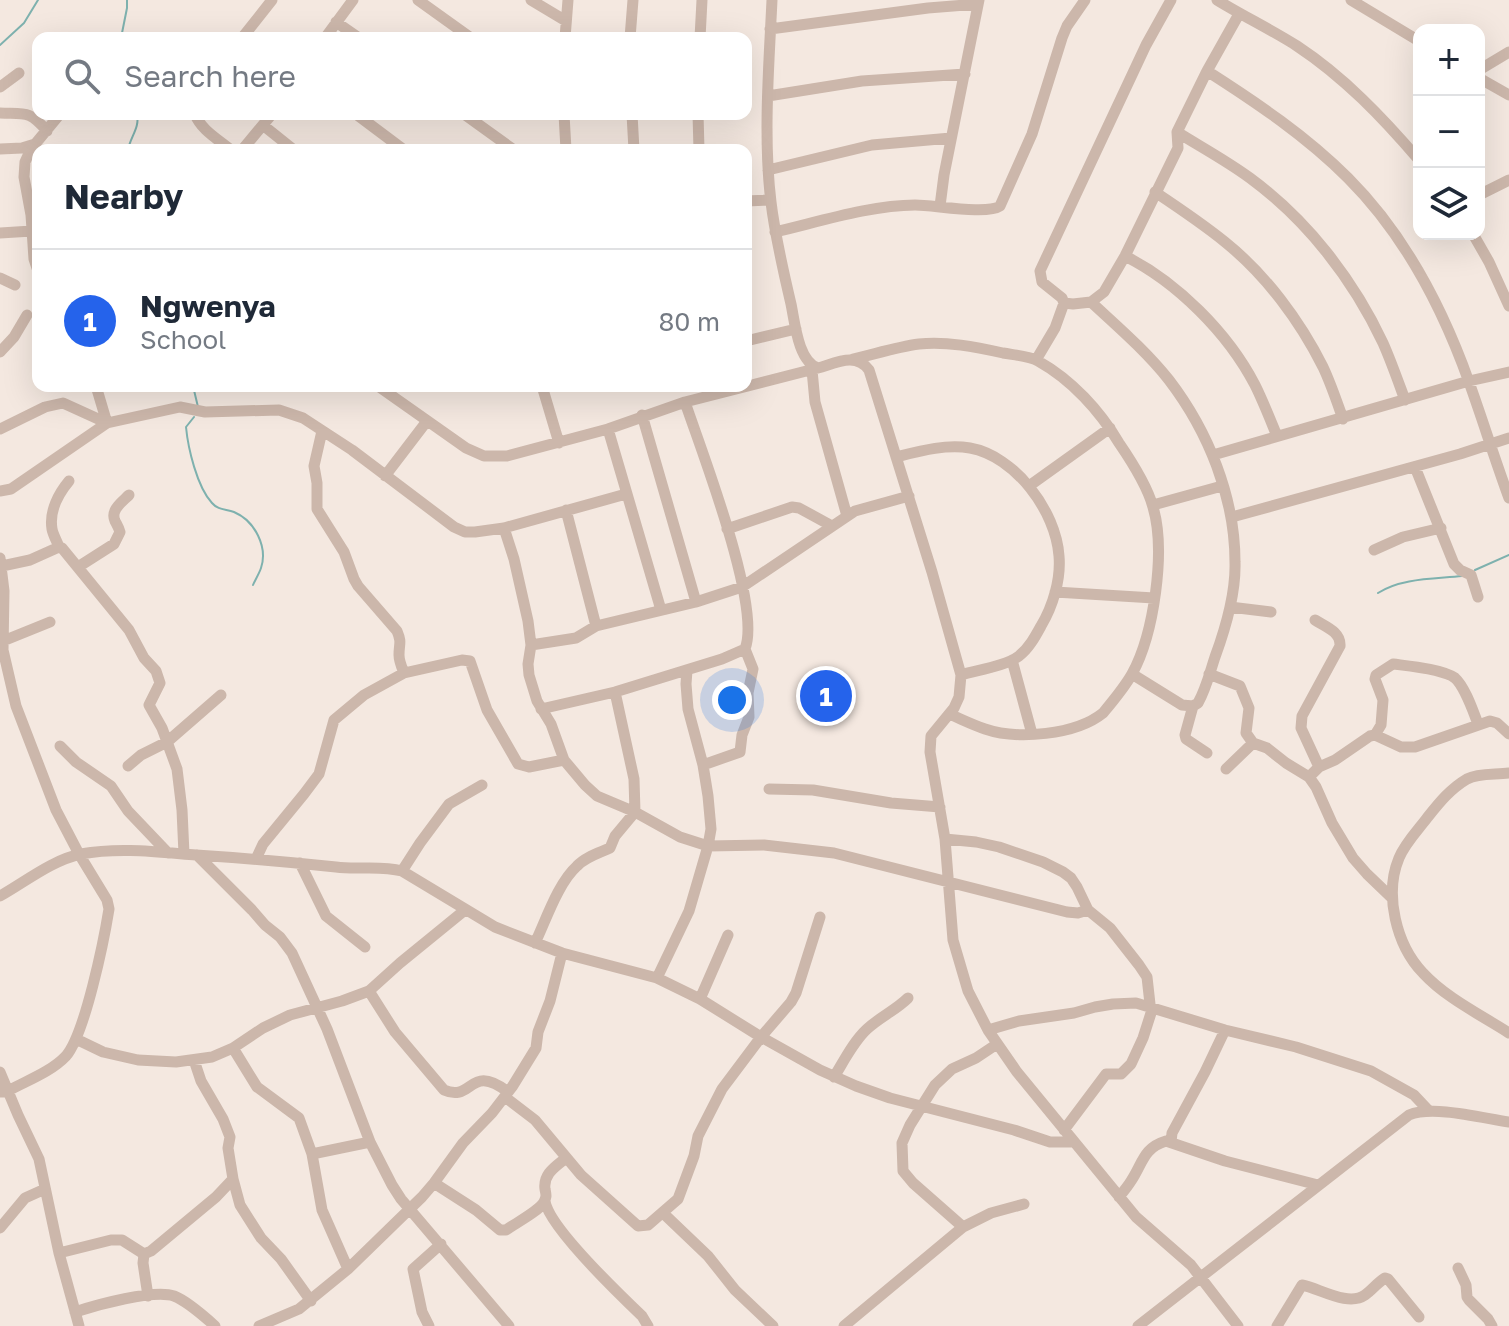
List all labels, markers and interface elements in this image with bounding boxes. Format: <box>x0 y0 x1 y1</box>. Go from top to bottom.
map controls <box>1413 24 1485 240</box>
button: + <box>1413 24 1485 96</box>
search box <box>32 32 752 120</box>
icon: search <box>60 54 104 98</box>
text: Search here <box>124 58 296 94</box>
button: − <box>1413 96 1485 168</box>
button: layers <box>1413 168 1485 240</box>
text: Nearby <box>64 176 184 216</box>
text: Ngwenya <box>140 288 276 324</box>
text: 1 <box>83 306 97 337</box>
text: 80 m <box>659 306 720 337</box>
text: School <box>140 324 226 355</box>
pin: 1 <box>800 666 852 726</box>
your location <box>712 680 752 720</box>

